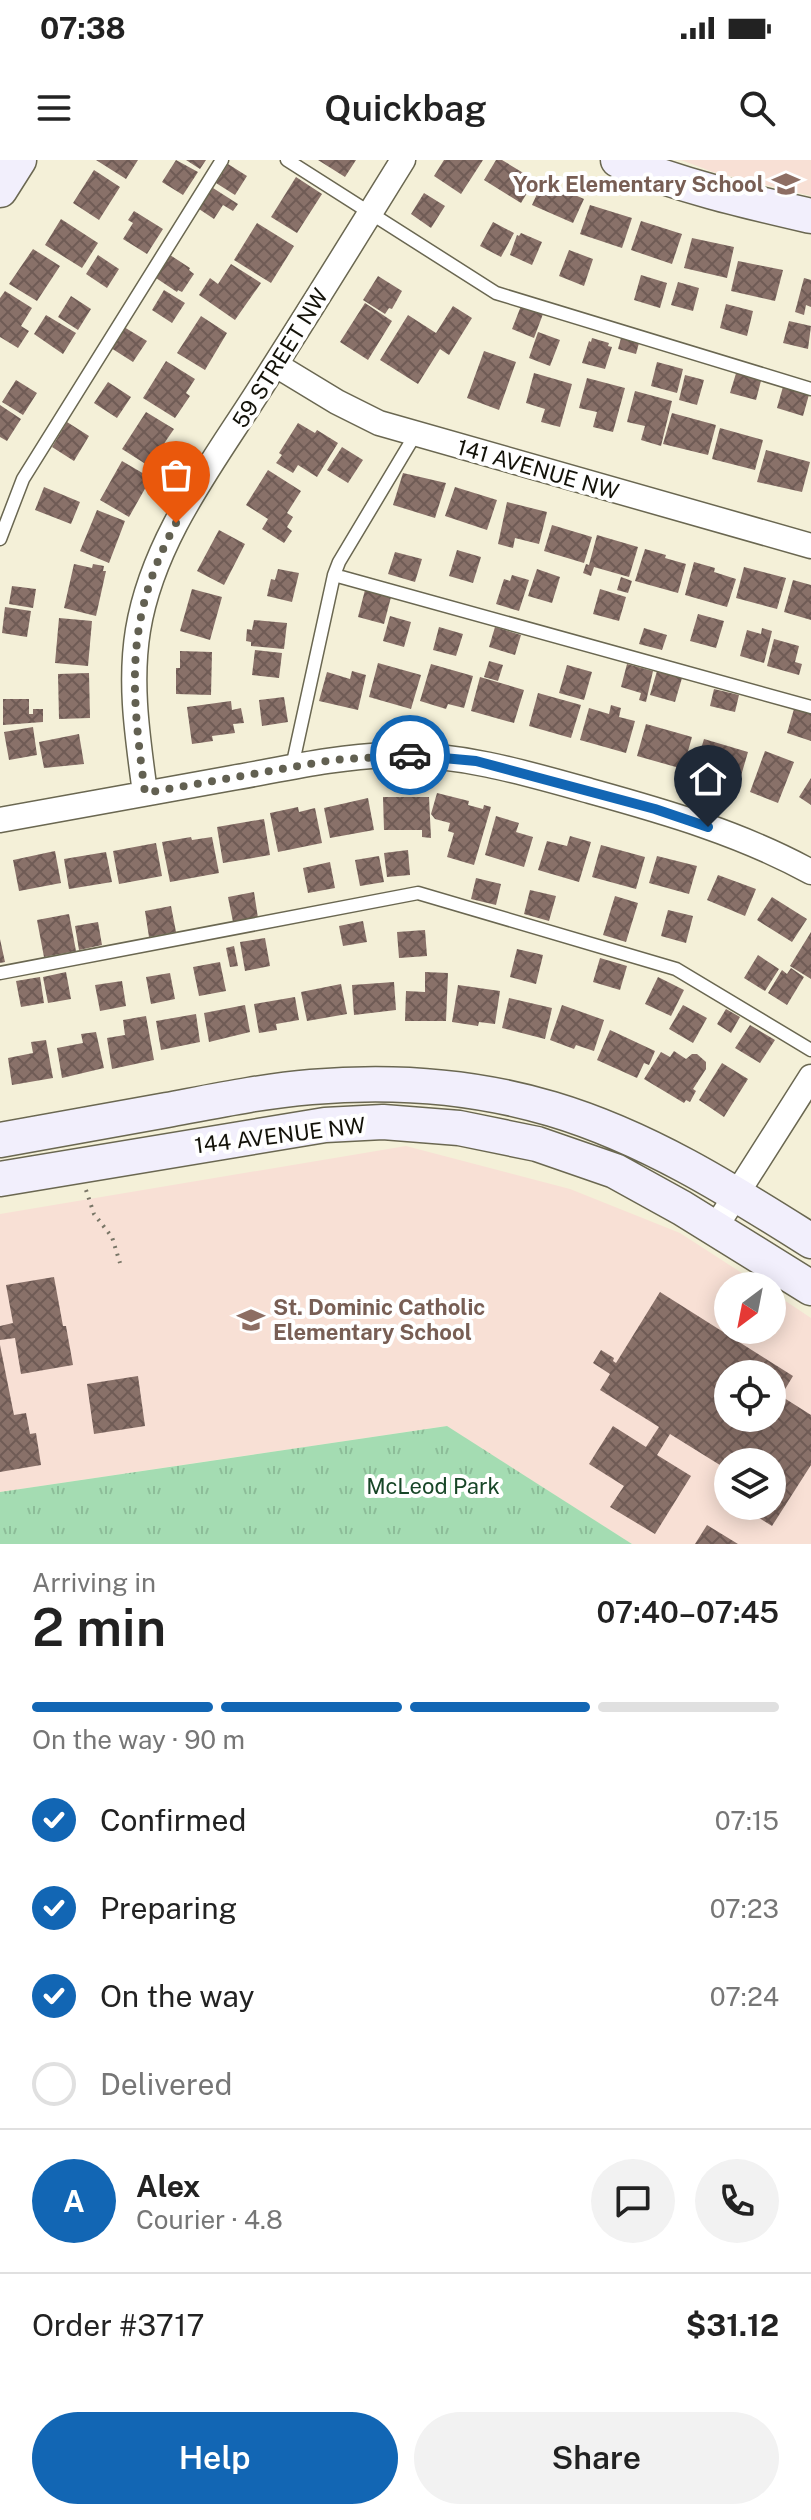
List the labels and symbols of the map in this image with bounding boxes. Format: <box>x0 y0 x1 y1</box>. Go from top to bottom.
school or university icon: York Elementary School <box>771 169 801 199</box>
place label: York Elementary School <box>513 171 764 197</box>
street label: 59 STREET NW <box>227 284 333 432</box>
street label: 141 AVENUE NW <box>454 433 622 505</box>
pin <box>142 441 210 523</box>
courier <box>370 715 450 795</box>
pin <box>674 745 742 827</box>
street label: 144 AVENUE NW <box>193 1112 367 1158</box>
north arrow <box>714 1272 786 1344</box>
place label: St. Dominic Catholic Elementary School <box>273 1294 485 1345</box>
school or university icon: St. Dominic Catholic Elementary School <box>236 1305 266 1335</box>
park label: McLeod Park <box>366 1473 500 1499</box>

